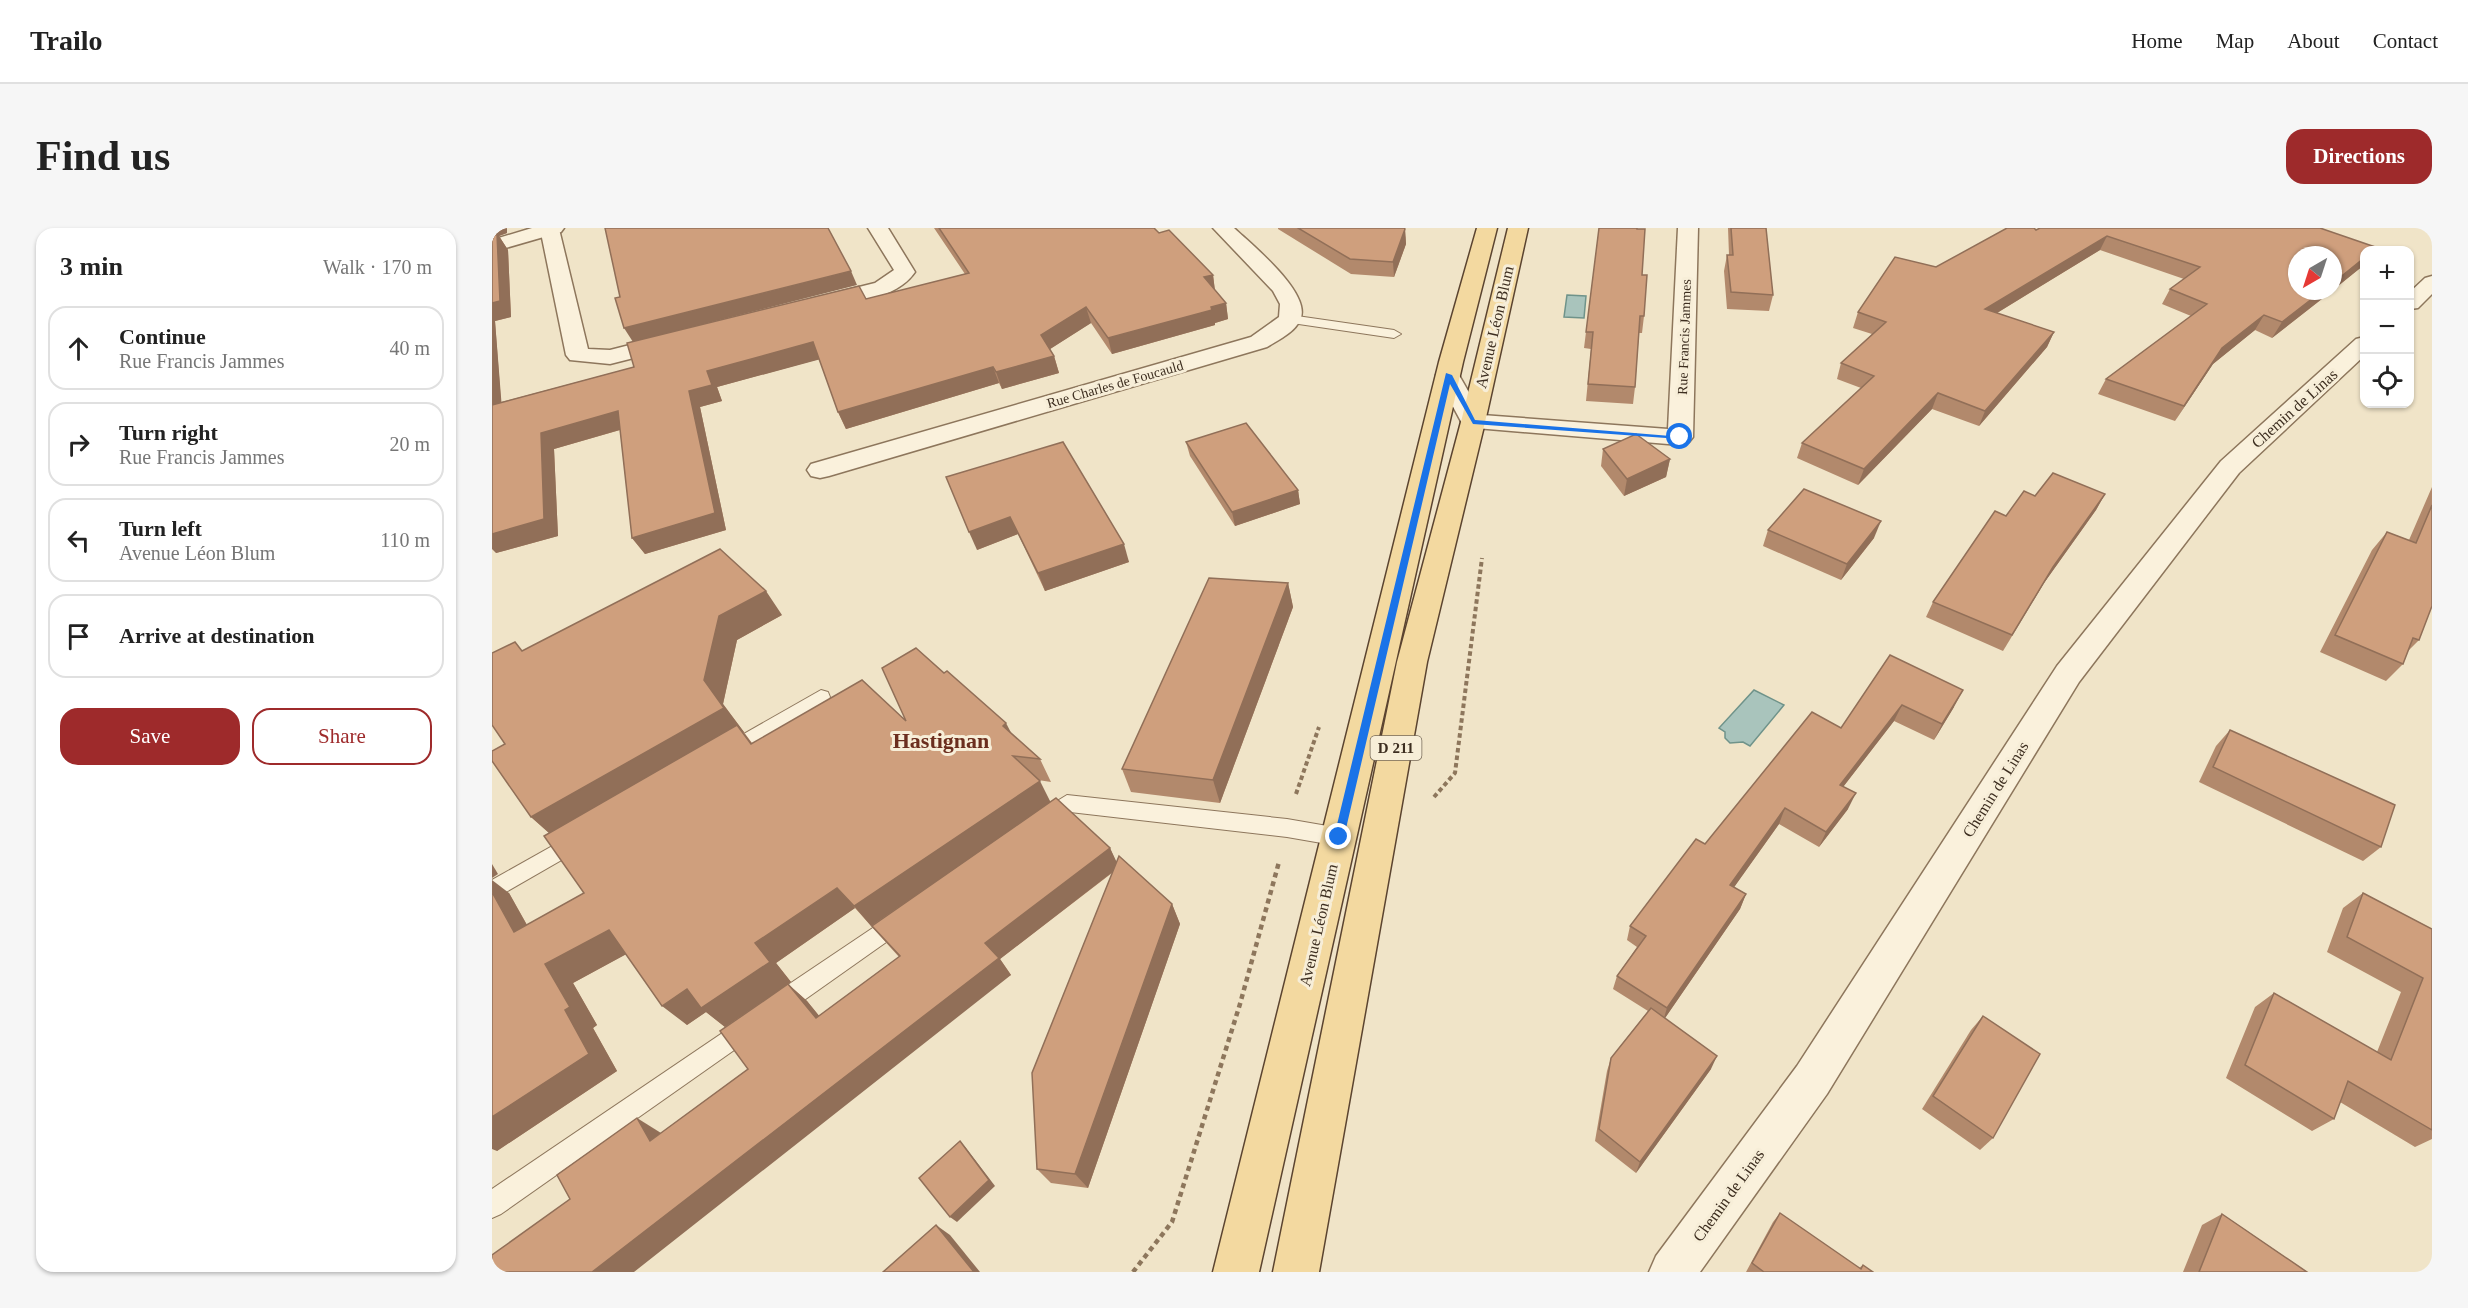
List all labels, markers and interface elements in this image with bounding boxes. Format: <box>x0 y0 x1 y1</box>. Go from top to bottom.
text: Trailo <box>30 25 103 56</box>
text: Home <box>2131 29 2183 53</box>
text: Map <box>2216 29 2254 53</box>
text: About <box>2287 29 2340 53</box>
text: Contact <box>2373 29 2438 53</box>
button: Directions <box>2286 129 2432 184</box>
text: Find us <box>36 133 170 179</box>
north arrow <box>2288 246 2342 300</box>
map controls <box>2360 246 2414 408</box>
button: + <box>2360 246 2414 300</box>
text: 3 min <box>60 252 123 281</box>
text: Walk · 170 m <box>323 256 432 278</box>
street label: Avenue Léon Blum <box>1472 264 1517 390</box>
street label: Rue Francis Jammes <box>1675 279 1694 395</box>
button: − <box>2360 300 2414 354</box>
text: Continue <box>119 324 206 349</box>
icon: ahead <box>62 332 95 365</box>
text: 40 m <box>389 337 430 359</box>
text: Rue Francis Jammes <box>119 350 285 372</box>
button: locate <box>2360 354 2414 408</box>
street label: Rue Charles de Foucauld <box>1045 358 1185 411</box>
street label: Chemin de Linas <box>2248 365 2341 451</box>
text: Turn right <box>119 420 218 445</box>
route start <box>1666 423 1692 449</box>
icon: right <box>62 428 95 461</box>
text: 20 m <box>389 433 430 455</box>
text: Rue Francis Jammes <box>119 446 285 468</box>
text: Turn left <box>119 516 202 541</box>
icon: left <box>62 524 95 557</box>
text: 110 m <box>380 529 430 551</box>
text: Avenue Léon Blum <box>119 542 275 564</box>
icon: arrive <box>62 620 95 653</box>
text: Arrive at destination <box>119 623 315 648</box>
button: Save <box>60 708 240 765</box>
button: Share <box>252 708 432 765</box>
district label: Hastignan <box>893 728 989 753</box>
road number: D 211 <box>1370 736 1422 760</box>
street label: Chemin de Linas <box>1959 738 2032 840</box>
route end <box>1325 823 1351 849</box>
street label: Avenue Léon Blum <box>1296 862 1341 988</box>
street label: Chemin de Linas <box>1689 1146 1767 1245</box>

